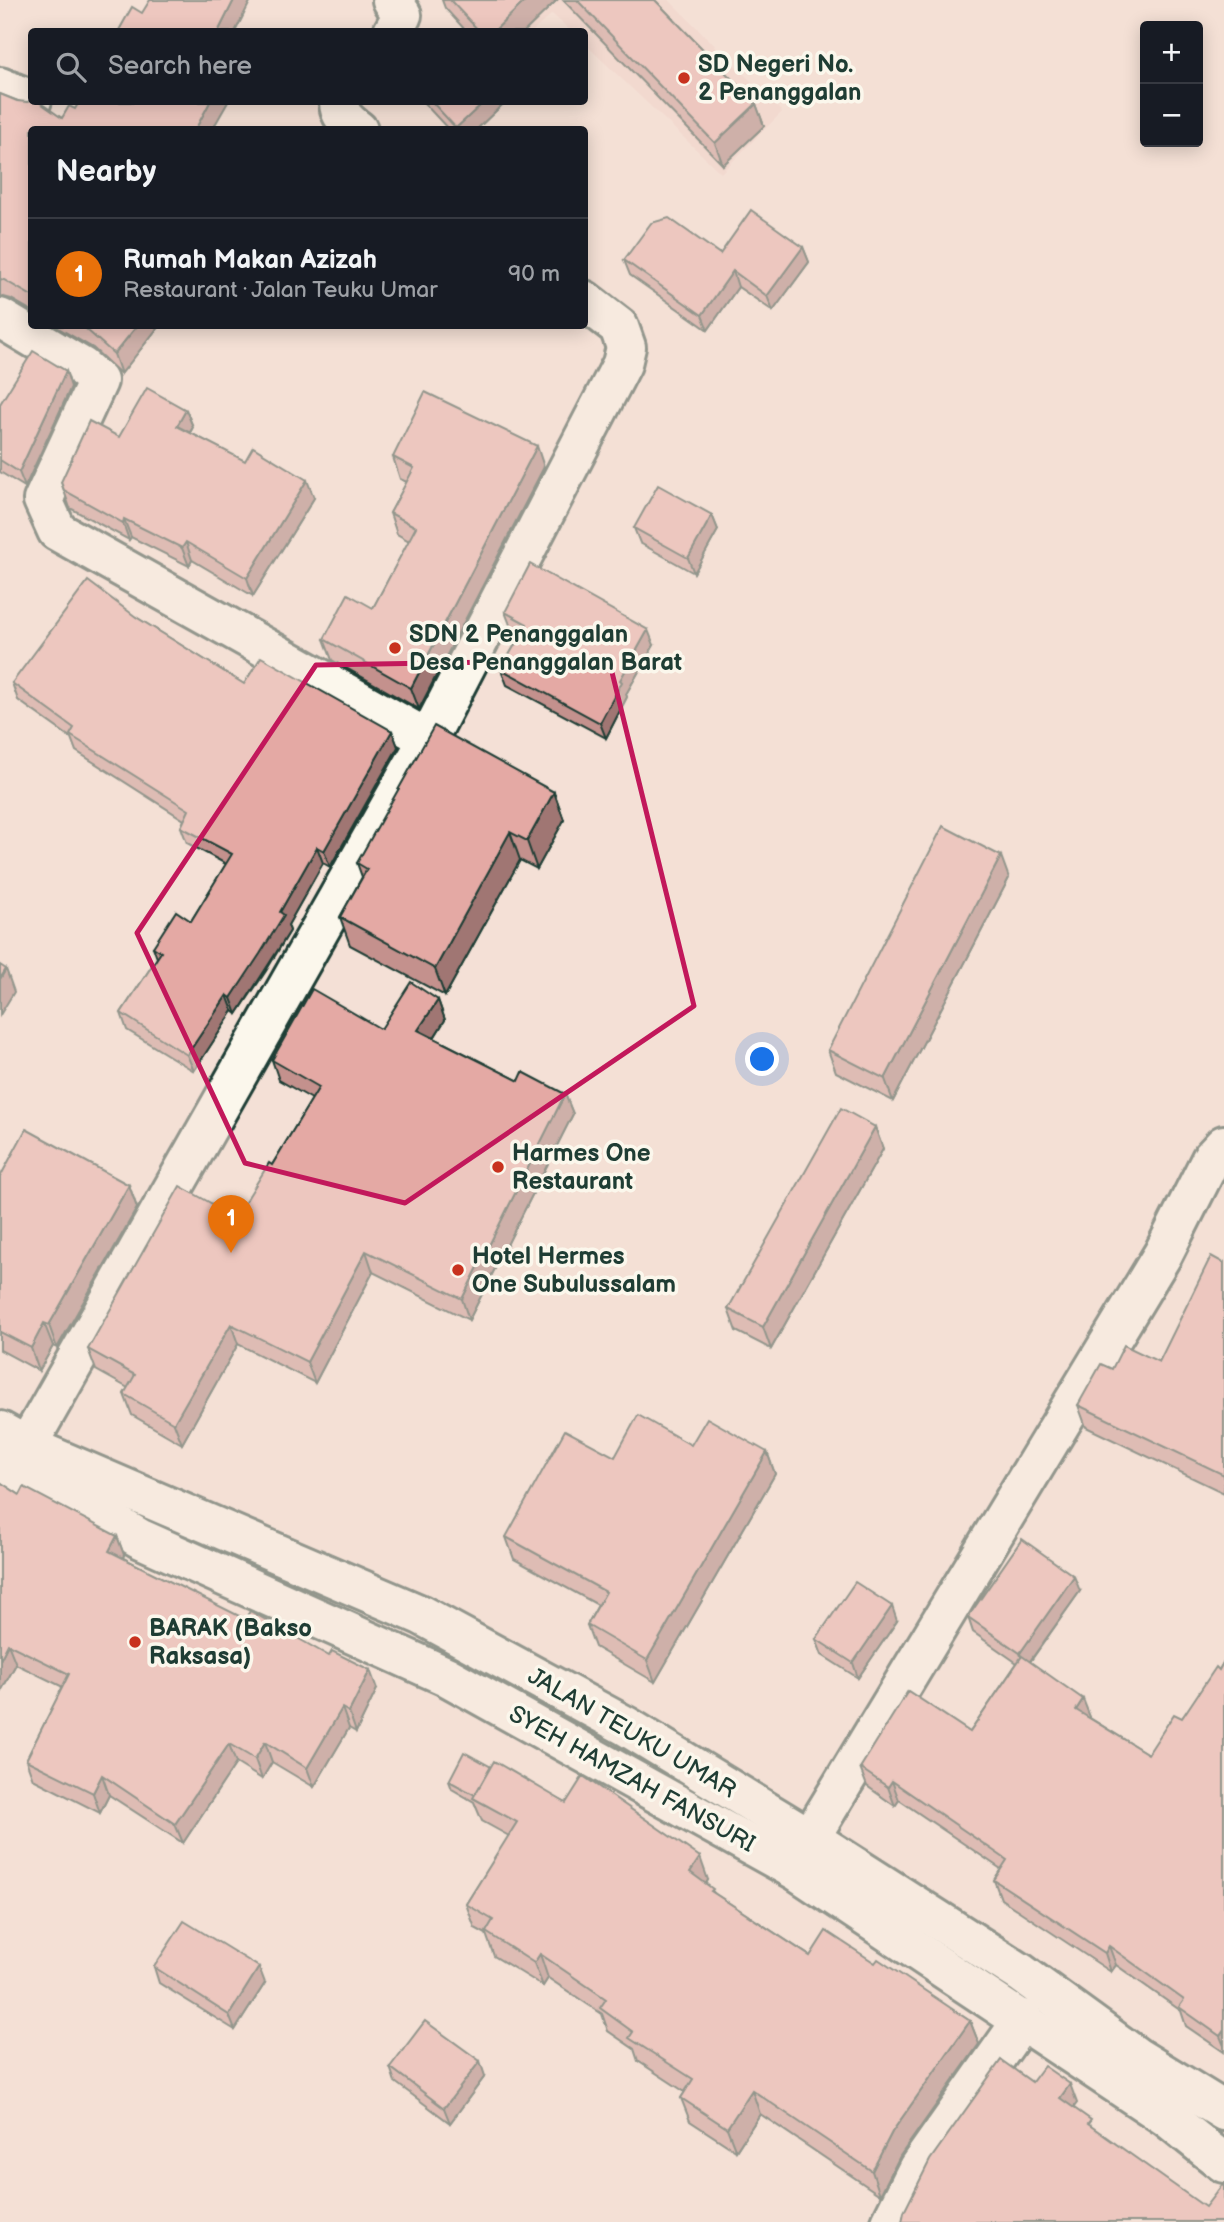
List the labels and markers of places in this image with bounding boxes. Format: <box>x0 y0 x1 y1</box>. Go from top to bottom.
place label: SD Negeri No. 2 Penanggalan <box>698 50 861 107</box>
marker: SD Negeri No. 2 Penanggalan <box>676 70 692 86</box>
place label: SDN 2 Penanggalan Desa Penanggalan Barat <box>409 620 682 677</box>
marker: SDN 2 Penanggalan Desa Penanggalan Barat <box>387 640 403 656</box>
place label: Harmes One Restaurant <box>512 1139 651 1196</box>
marker: Harmes One Restaurant <box>490 1159 506 1175</box>
pin: 1 <box>208 1195 254 1253</box>
place label: Hotel Hermes One Subulussalam <box>472 1242 676 1299</box>
marker: Hotel Hermes One Subulussalam <box>450 1262 466 1278</box>
place label: BARAK (Bakso Raksasa) <box>149 1614 312 1671</box>
marker: BARAK (Bakso Raksasa) <box>127 1634 143 1650</box>

